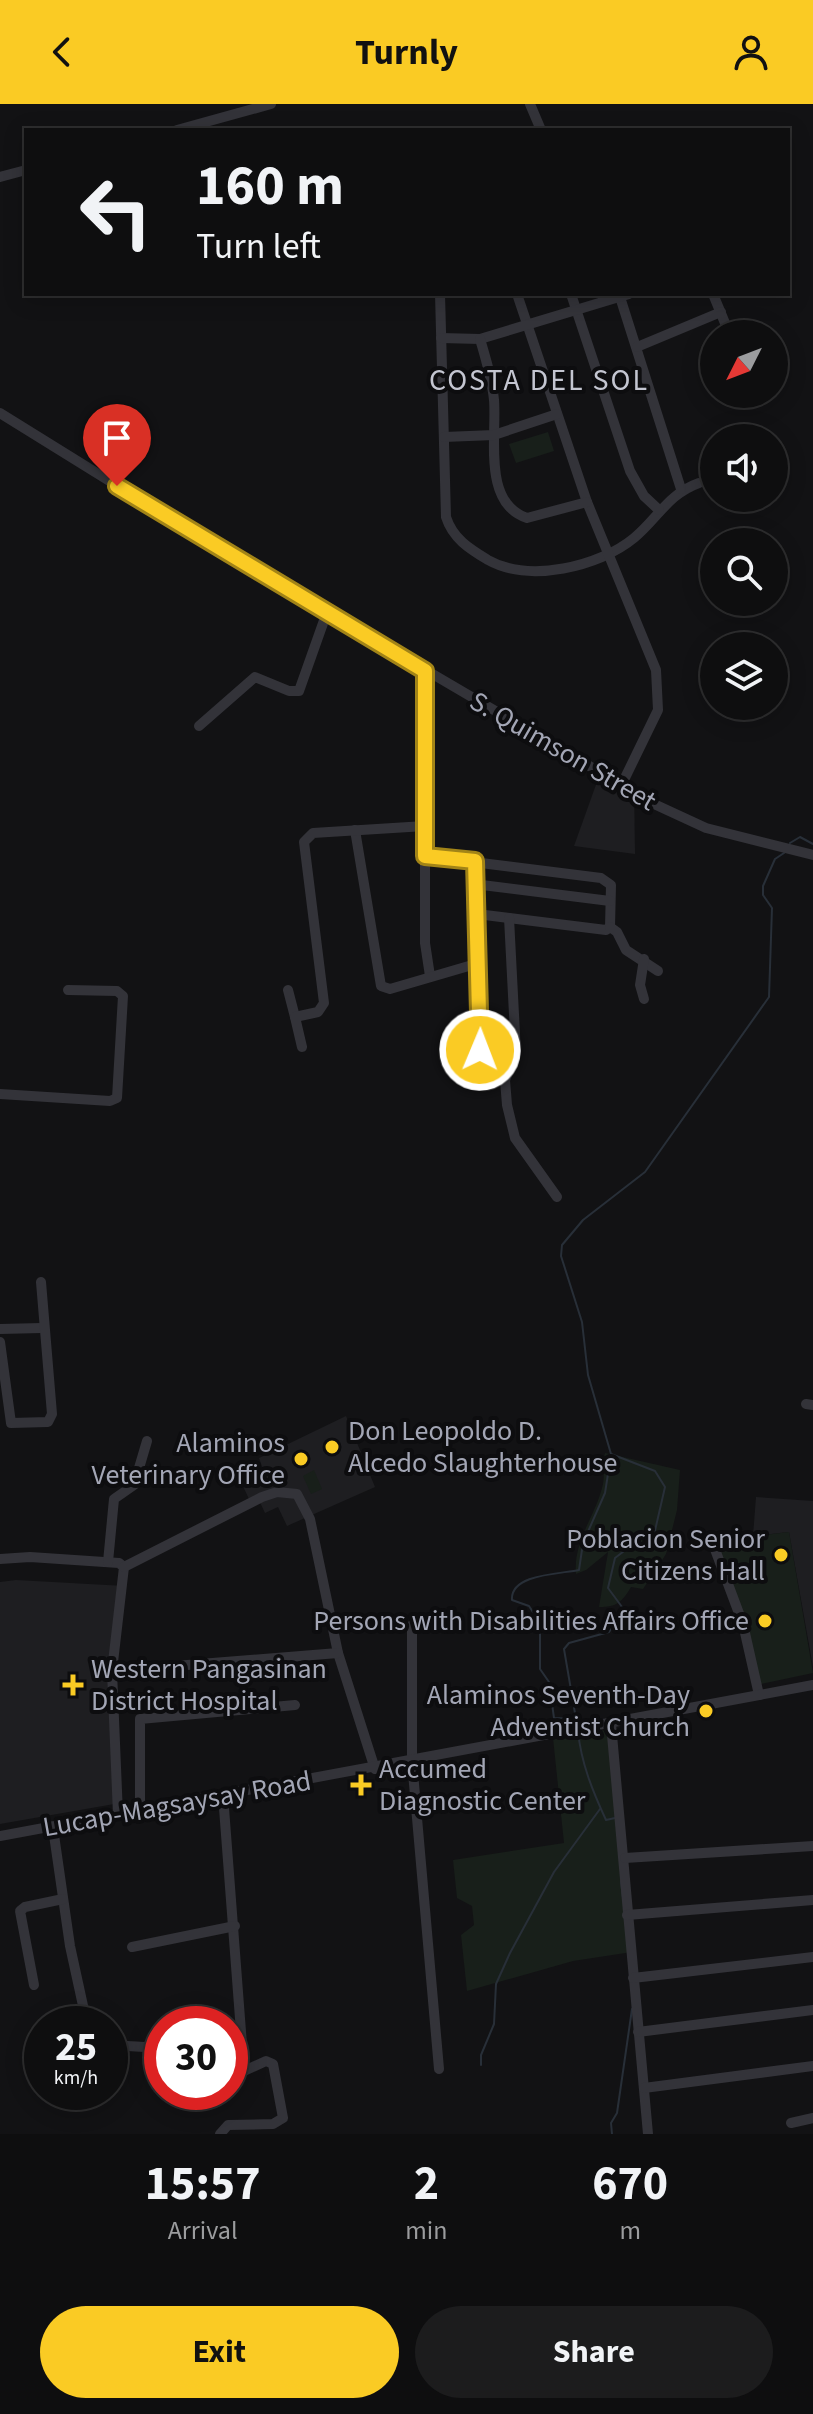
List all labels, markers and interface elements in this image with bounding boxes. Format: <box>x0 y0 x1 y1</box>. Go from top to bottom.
text: Turnly <box>355 27 458 78</box>
icon: back <box>40 30 84 74</box>
icon: person <box>729 30 773 74</box>
text: 160 m <box>196 147 344 226</box>
icon: left <box>64 160 168 264</box>
text: Turn left <box>196 221 321 272</box>
north arrow <box>700 320 788 408</box>
map controls <box>700 320 788 720</box>
district label: COSTA DEL SOL <box>429 359 649 402</box>
pin <box>83 404 151 486</box>
icon: arrive <box>95 416 139 460</box>
button: sound <box>700 424 788 512</box>
button: search <box>700 528 788 616</box>
button: layers <box>700 632 788 720</box>
street label: S. Quimson Street <box>462 681 664 821</box>
position arrow <box>438 1008 522 1092</box>
place label: Don Leopoldo D. Alcedo Slaughterhouse <box>348 1411 617 1483</box>
place label: Alaminos Veterinary Office <box>92 1423 285 1495</box>
marker: Don Leopoldo D. Alcedo Slaughterhouse <box>323 1438 341 1456</box>
marker: Alaminos Veterinary Office <box>292 1450 310 1468</box>
place label: Poblacion Senior Citizens Hall <box>566 1519 765 1591</box>
marker: Poblacion Senior Citizens Hall <box>772 1546 790 1564</box>
place label: Persons with Disabilities Affairs Office <box>313 1601 749 1641</box>
marker: Persons with Disabilities Affairs Office <box>756 1612 774 1630</box>
place label: Western Pangasinan District Hospital <box>91 1649 327 1721</box>
marker: Western Pangasinan District Hospital <box>62 1674 84 1696</box>
place label: Alaminos Seventh-Day Adventist Church <box>427 1675 690 1747</box>
marker: Alaminos Seventh-Day Adventist Church <box>697 1702 715 1720</box>
place label: Accumed Diagnostic Center <box>379 1749 586 1821</box>
street label: Lucap-Magsaysay Road <box>40 1761 314 1847</box>
marker: Accumed Diagnostic Center <box>350 1774 372 1796</box>
speed limit sign: 30 <box>144 2006 248 2110</box>
text: 25 <box>55 2019 97 2076</box>
text: km/h <box>54 2064 98 2092</box>
text: 15:57 <box>145 2150 261 2218</box>
text: 2 <box>414 2150 439 2218</box>
text: 670 <box>592 2150 668 2218</box>
text: Arrival <box>168 2212 238 2249</box>
text: min <box>405 2212 447 2249</box>
text: m <box>619 2212 641 2249</box>
button: Exit <box>40 2306 399 2398</box>
button: Share <box>415 2306 773 2398</box>

